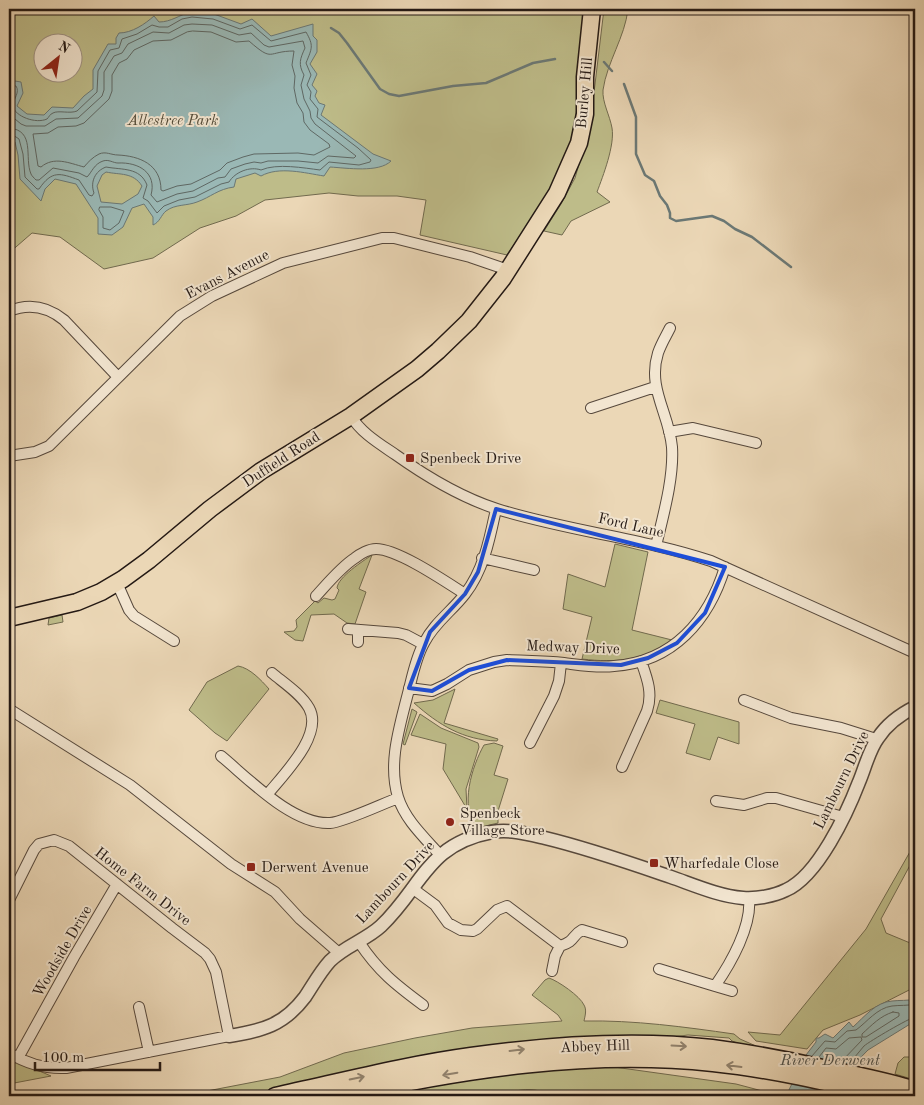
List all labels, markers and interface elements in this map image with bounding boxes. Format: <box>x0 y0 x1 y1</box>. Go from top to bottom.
north arrow <box>32 32 82 82</box>
text: N <box>56 39 72 56</box>
street label: Burley Hill <box>575 57 596 129</box>
park label: Allestree Park <box>127 114 218 129</box>
street label: Evans Avenue <box>183 248 272 303</box>
street label: Duffield Road <box>240 430 323 491</box>
marker: Spenbeck Drive <box>404 452 416 464</box>
place label: Spenbeck Drive <box>420 452 521 467</box>
street label: Ford Lane <box>596 512 665 541</box>
street label: Medway Drive <box>526 639 620 658</box>
street label: Lambourn Drive <box>812 729 873 832</box>
place label: Spenbeck Village Store <box>460 807 545 839</box>
marker: Spenbeck Village Store <box>444 816 456 828</box>
street label: Lambourn Drive <box>354 839 438 927</box>
street label: Home Farm Drive <box>91 845 193 929</box>
marker: Wharfedale Close <box>648 857 660 869</box>
place label: Wharfedale Close <box>664 857 779 872</box>
marker: Derwent Avenue <box>245 861 257 873</box>
place label: Derwent Avenue <box>261 861 369 876</box>
street label: Woodside Drive <box>31 903 96 1000</box>
street label: Abbey Hill <box>560 1039 630 1056</box>
scale bar <box>35 1040 160 1072</box>
one-way arrow <box>671 1042 687 1051</box>
one-way arrow <box>509 1045 525 1055</box>
text: 100 m <box>42 1051 84 1066</box>
water label: River Derwent <box>779 1053 881 1069</box>
one-way arrow <box>727 1061 743 1071</box>
one-way arrow <box>443 1070 459 1080</box>
one-way arrow <box>348 1073 364 1082</box>

